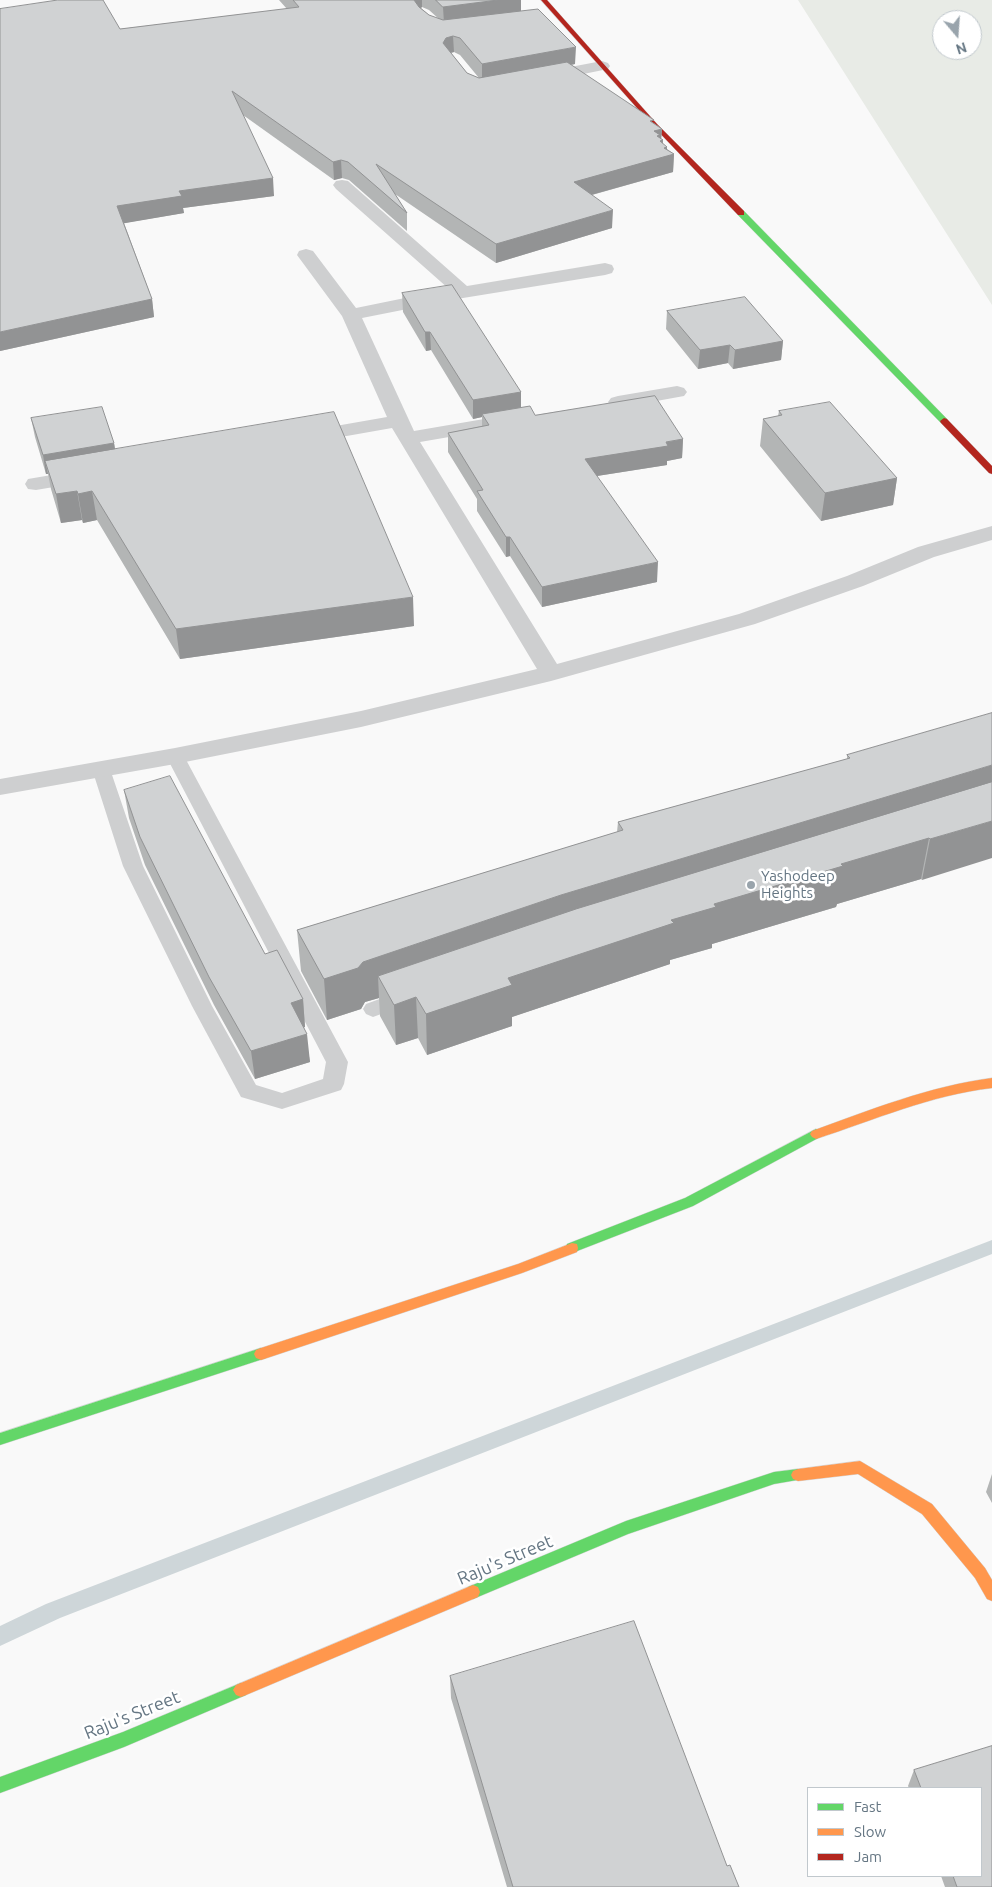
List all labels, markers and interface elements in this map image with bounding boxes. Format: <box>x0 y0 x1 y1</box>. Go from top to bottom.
north arrow <box>932 10 982 60</box>
text: N <box>954 39 969 58</box>
place label: Yashodeep Heights <box>761 867 835 902</box>
marker: Yashodeep Heights <box>745 879 757 891</box>
street label: Raju's Street <box>454 1530 556 1590</box>
street label: Raju's Street <box>81 1686 183 1744</box>
legend <box>807 1787 982 1877</box>
text: Fast <box>854 1798 881 1815</box>
text: Slow <box>854 1823 886 1840</box>
text: Jam <box>854 1848 882 1865</box>

